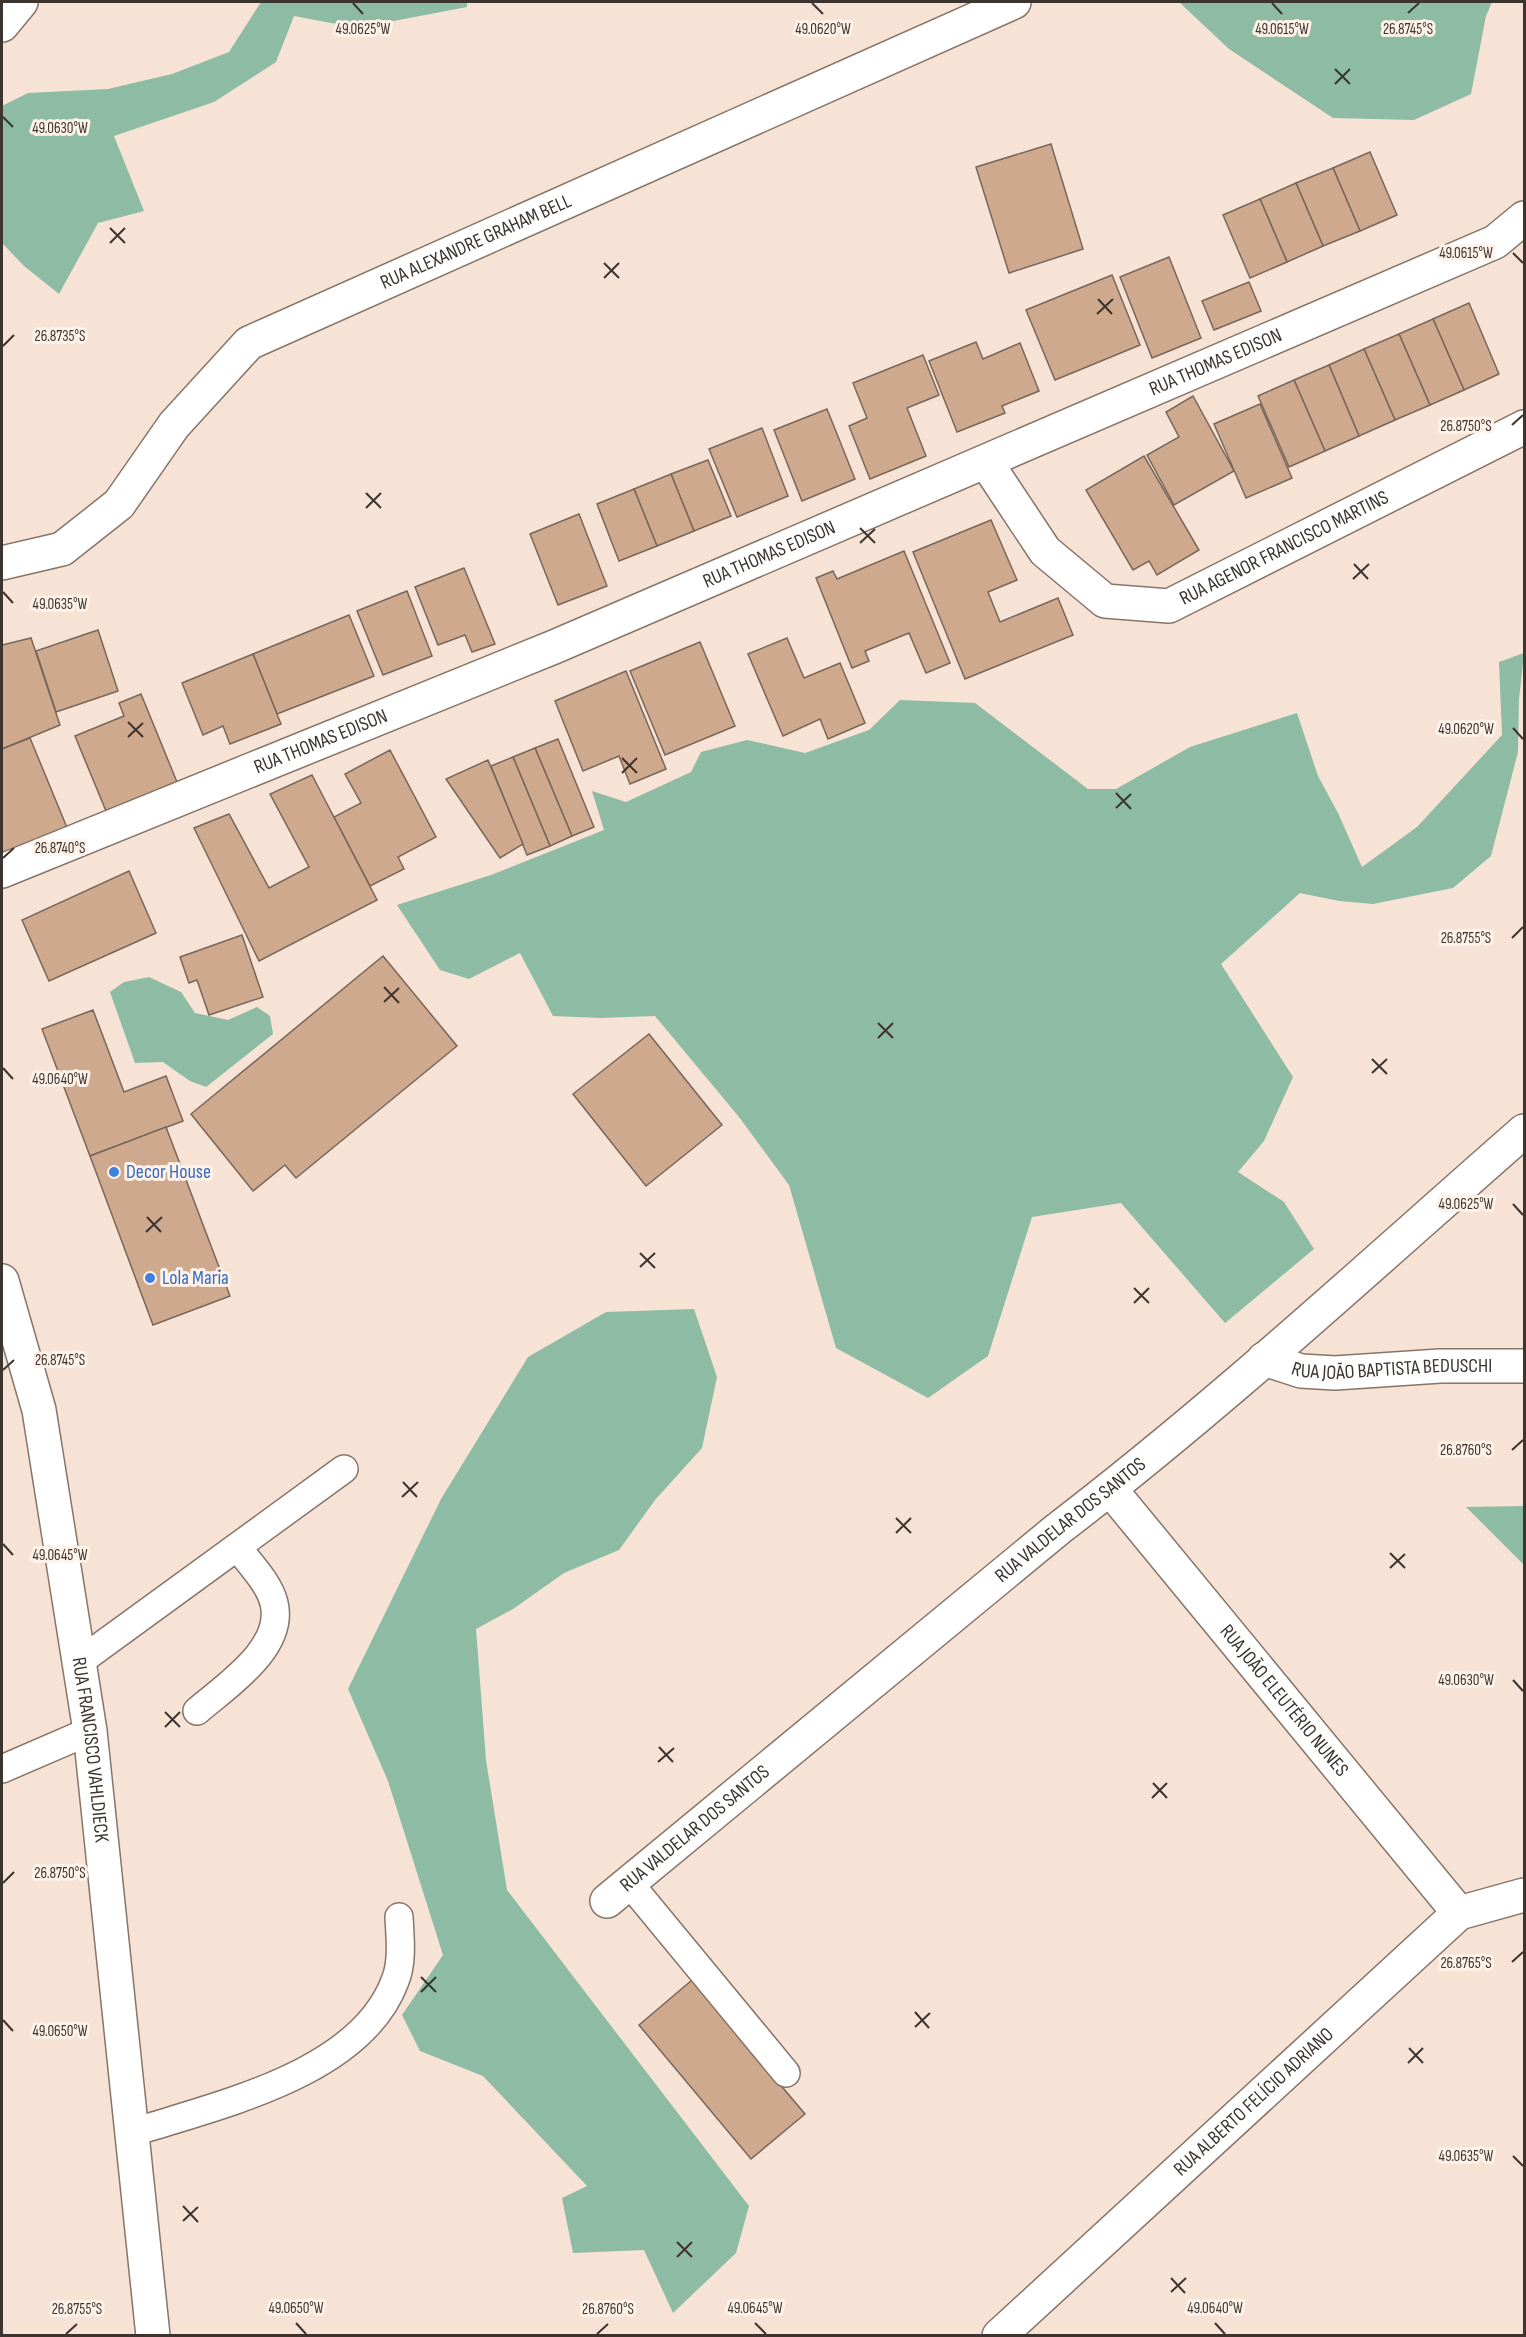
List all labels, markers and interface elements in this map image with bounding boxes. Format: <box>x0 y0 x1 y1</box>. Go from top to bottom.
text: 49.0625°W <box>336 20 391 39</box>
text: 49.0620°W <box>795 20 851 39</box>
text: 49.0615°W <box>1255 20 1309 39</box>
text: 26.8745°S <box>1383 20 1433 39</box>
text: 49.0630°W <box>32 119 88 138</box>
street label: RUA ALEXANDRE GRAHAM BELL <box>377 189 575 295</box>
text: 49.0615°W <box>1439 244 1493 263</box>
street label: RUA THOMAS EDISON <box>1146 323 1285 401</box>
text: 26.8735°S <box>35 327 85 346</box>
text: 26.8750°S <box>1440 417 1492 436</box>
street label: RUA AGENOR FRANCISCO MARTINS <box>1176 485 1393 611</box>
street label: RUA THOMAS EDISON <box>699 515 839 593</box>
text: 49.0635°W <box>33 595 88 614</box>
street label: RUA THOMAS EDISON <box>251 704 391 779</box>
text: 49.0620°W <box>1438 720 1494 739</box>
text: 26.8740°S <box>35 839 85 858</box>
text: 26.8755°S <box>1441 929 1491 948</box>
text: 49.0640°W <box>32 1070 88 1089</box>
place label: Decor House <box>126 1160 211 1184</box>
marker: Decor House <box>107 1165 121 1179</box>
text: 49.0625°W <box>1439 1195 1494 1214</box>
place label: Lola Maria <box>162 1266 229 1290</box>
marker: Lola Maria <box>143 1271 157 1285</box>
text: 26.8745°S <box>35 1351 85 1370</box>
street label: RUA JOÃO BAPTISTA BEDUSCHI <box>1288 1354 1492 1385</box>
text: 26.8760°S <box>1440 1441 1492 1460</box>
street label: RUA VALDELAR DOS SANTOS <box>990 1452 1151 1588</box>
text: 49.0645°W <box>32 1546 88 1565</box>
street label: RUA JOÃO ELEUTÉRIO NUNES <box>1215 1620 1354 1781</box>
street label: RUA FRANCISCO VAHLDIECK <box>66 1656 114 1844</box>
text: 49.0630°W <box>1438 1671 1494 1690</box>
street label: RUA VALDELAR DOS SANTOS <box>615 1760 775 1897</box>
text: 26.8750°S <box>34 1864 86 1883</box>
text: 26.8765°S <box>1440 1954 1492 1973</box>
text: 49.0650°W <box>32 2022 88 2041</box>
street label: RUA ALBERTO FELÍCIO ADRIANO <box>1169 2022 1338 2181</box>
text: 49.0635°W <box>1439 2147 1494 2166</box>
text: 49.0650°W <box>268 2299 324 2318</box>
text: 49.0645°W <box>727 2299 783 2318</box>
text: 49.0640°W <box>1187 2299 1243 2318</box>
text: 26.8755°S <box>52 2300 102 2319</box>
text: 26.8760°S <box>582 2300 634 2319</box>

